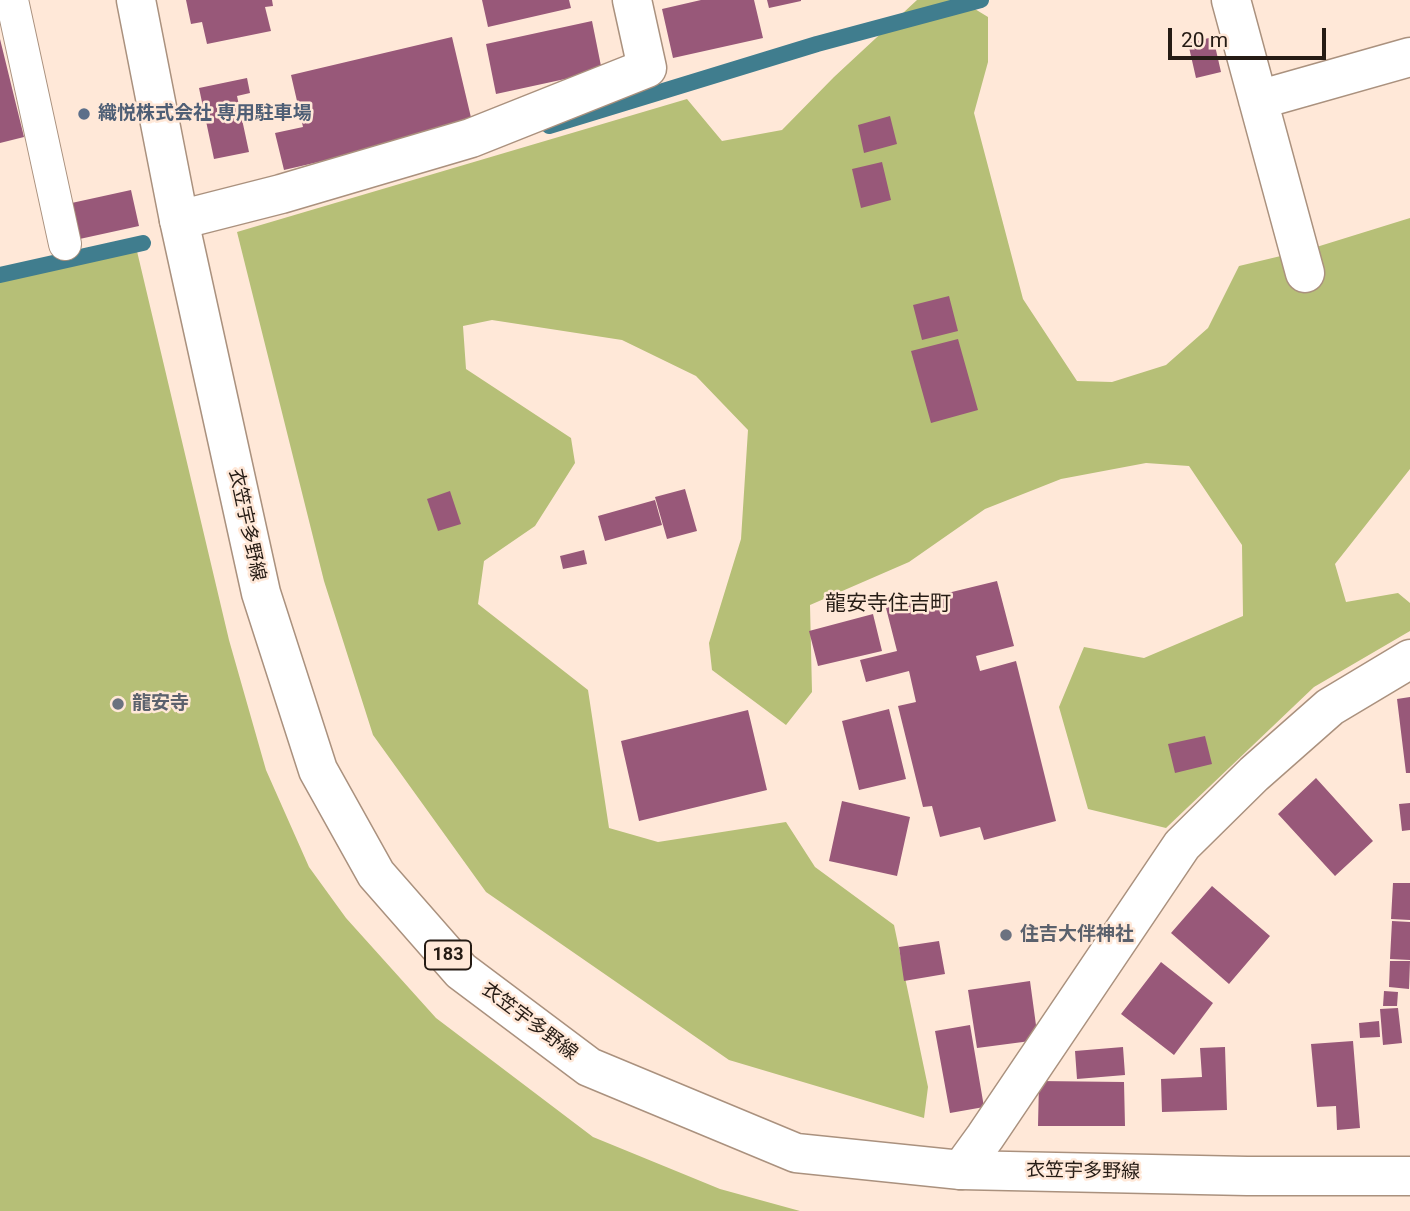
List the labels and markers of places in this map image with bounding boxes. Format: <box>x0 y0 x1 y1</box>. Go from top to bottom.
place label: 織悦株式会社 専用駐車場 <box>98 103 312 125</box>
marker: 織悦株式会社 専用駐車場 <box>76 106 92 122</box>
place label: 龍安寺 <box>132 693 189 715</box>
marker: 龍安寺 <box>110 696 126 712</box>
place label: 住吉大伴神社 <box>1020 924 1134 946</box>
marker: 住吉大伴神社 <box>998 927 1014 943</box>

